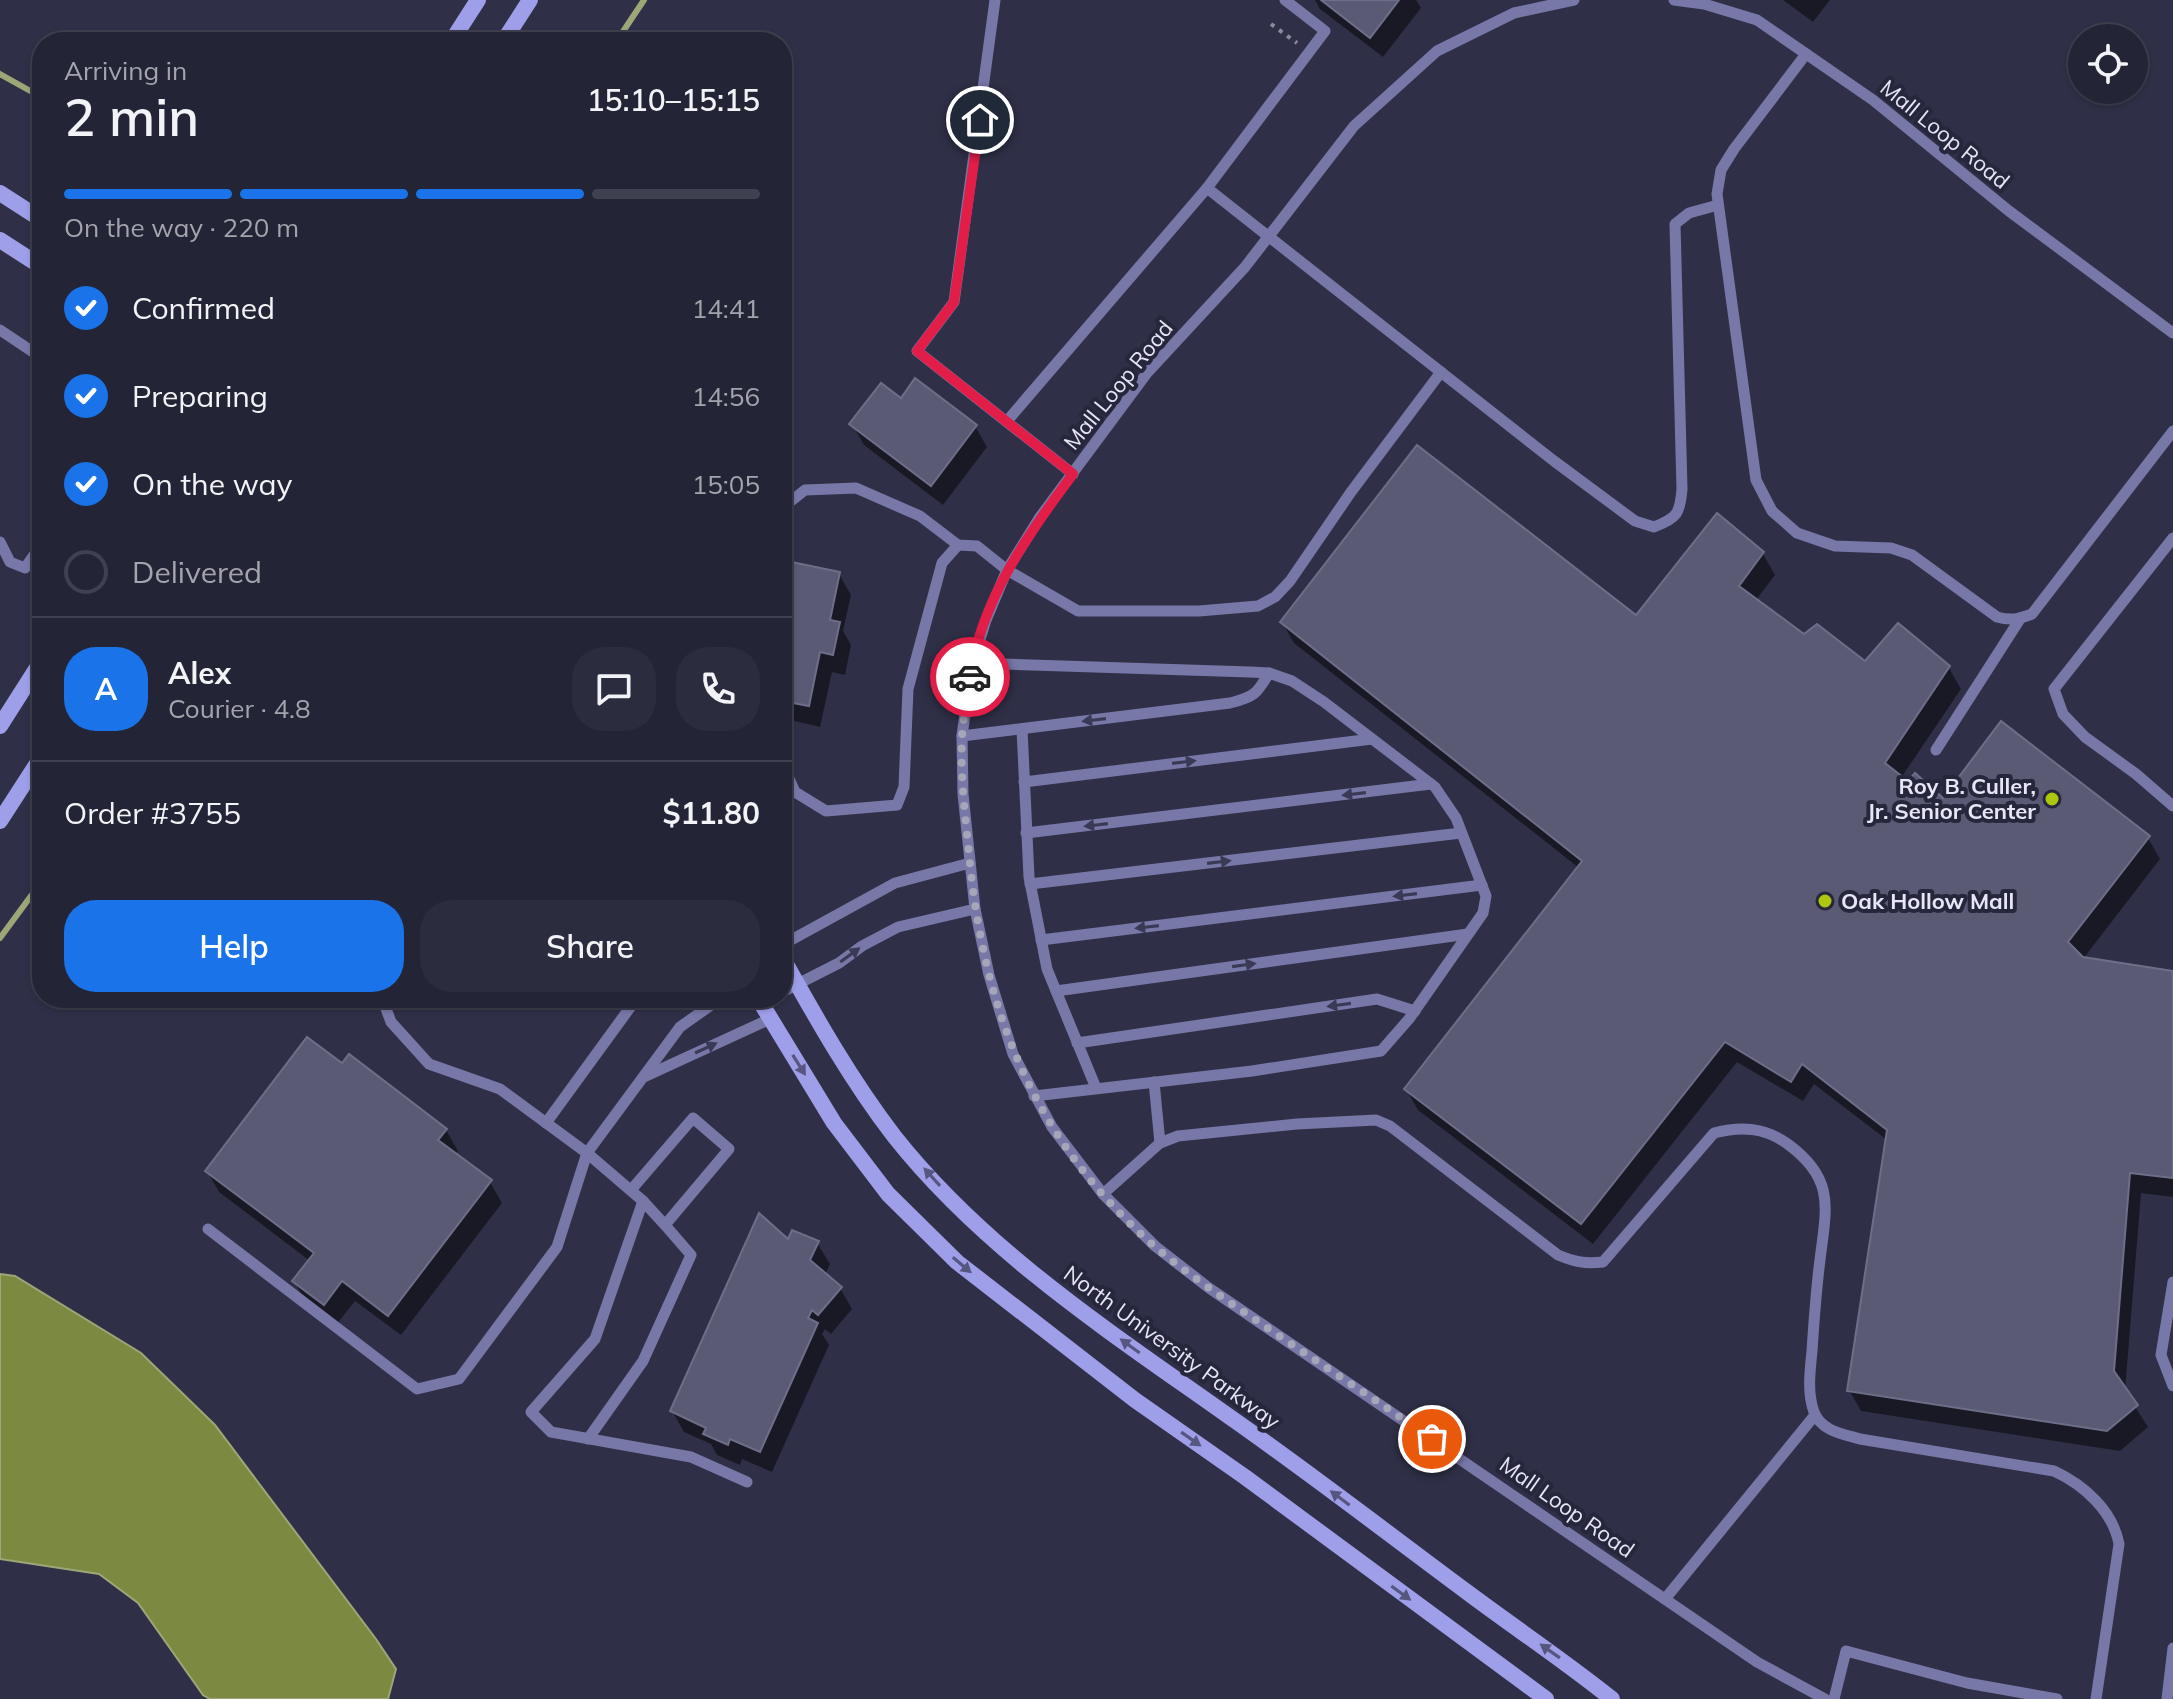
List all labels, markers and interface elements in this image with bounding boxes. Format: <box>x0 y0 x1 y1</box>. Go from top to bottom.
map controls <box>2068 24 2148 104</box>
button: locate <box>2068 24 2148 104</box>
text: Arriving in <box>64 54 187 87</box>
street label: Mall Loop Road <box>1875 73 2015 195</box>
text: 15:10–15:15 <box>587 81 760 119</box>
text: 2 min <box>64 84 199 149</box>
pin <box>946 86 1014 154</box>
icon: home <box>958 98 1002 142</box>
text: On the way · 220 m <box>64 211 299 244</box>
icon: check <box>64 286 108 330</box>
text: Confirmed <box>132 289 275 327</box>
text: 14:41 <box>692 292 760 325</box>
street label: Mall Loop Road <box>1057 315 1179 455</box>
icon: check <box>64 374 108 418</box>
text: Preparing <box>132 377 268 415</box>
text: 14:56 <box>692 380 760 413</box>
icon: check <box>64 462 108 506</box>
text: On the way <box>132 465 292 503</box>
text: 15:05 <box>692 468 760 501</box>
text: Delivered <box>132 553 262 591</box>
courier <box>930 637 1010 717</box>
button: chat <box>572 647 656 731</box>
button: phone <box>676 647 760 731</box>
text: Alex <box>168 654 231 692</box>
icon: car <box>948 655 992 699</box>
text: A <box>95 670 117 708</box>
text: Courier · 4.8 <box>168 692 311 725</box>
one-way arrow <box>1081 714 1106 727</box>
one-way arrow <box>1172 756 1197 769</box>
place label: Roy B. Culler, Jr. Senior Center <box>1867 772 2036 825</box>
one-way arrow <box>1341 787 1366 800</box>
marker: Roy B. Culler, Jr. Senior Center <box>2043 790 2061 808</box>
text: Order #3755 <box>64 794 241 832</box>
text: $11.80 <box>663 794 760 832</box>
one-way arrow <box>1083 818 1108 831</box>
one-way arrow <box>1207 855 1232 868</box>
place label: Oak Hollow Mall <box>1841 887 2014 915</box>
one-way arrow <box>1392 888 1417 901</box>
marker: Oak Hollow Mall <box>1816 892 1834 910</box>
button: Help <box>64 900 404 992</box>
button: Share <box>420 900 760 992</box>
one-way arrow <box>1134 921 1159 934</box>
one-way arrow <box>840 947 861 963</box>
one-way arrow <box>1232 958 1257 971</box>
one-way arrow <box>1326 999 1351 1012</box>
one-way arrow <box>695 1041 718 1055</box>
one-way arrow <box>791 1054 805 1076</box>
one-way arrow <box>924 1168 942 1187</box>
one-way arrow <box>951 1256 971 1273</box>
street label: North University Parkway <box>1058 1259 1286 1435</box>
one-way arrow <box>1119 1339 1140 1354</box>
pin <box>1398 1405 1466 1473</box>
icon: bag <box>1410 1417 1454 1461</box>
one-way arrow <box>1180 1431 1201 1446</box>
street label: Mall Loop Road <box>1494 1450 1640 1564</box>
one-way arrow <box>1330 1491 1351 1506</box>
one-way arrow <box>1391 1584 1411 1600</box>
one-way arrow <box>1540 1644 1561 1660</box>

